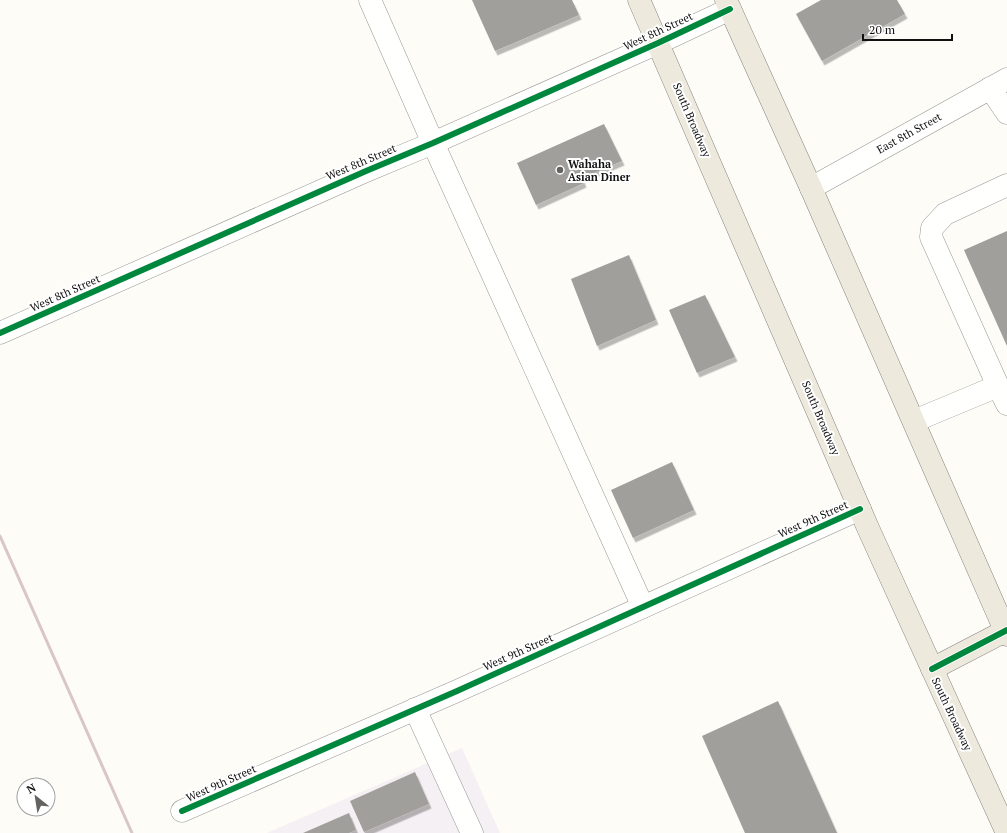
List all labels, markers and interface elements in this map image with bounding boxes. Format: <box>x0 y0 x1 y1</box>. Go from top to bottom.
street label: West 8th Street <box>621 9 695 53</box>
scale bar <box>863 16 952 42</box>
text: 20 m <box>869 22 896 37</box>
street label: South Broadway <box>670 81 714 160</box>
street label: East 8th Street <box>874 109 944 157</box>
street label: West 8th Street <box>324 141 398 183</box>
place label: Wahaha Asian Diner <box>568 157 631 184</box>
marker: Wahaha Asian Diner <box>555 165 565 175</box>
street label: West 8th Street <box>28 271 102 315</box>
street label: South Broadway <box>799 379 843 458</box>
street label: West 9th Street <box>776 497 850 541</box>
street label: West 9th Street <box>481 630 555 674</box>
street label: South Broadway <box>929 675 975 753</box>
street label: West 9th Street <box>184 761 258 805</box>
north arrow <box>16 777 56 817</box>
text: N <box>24 780 39 796</box>

